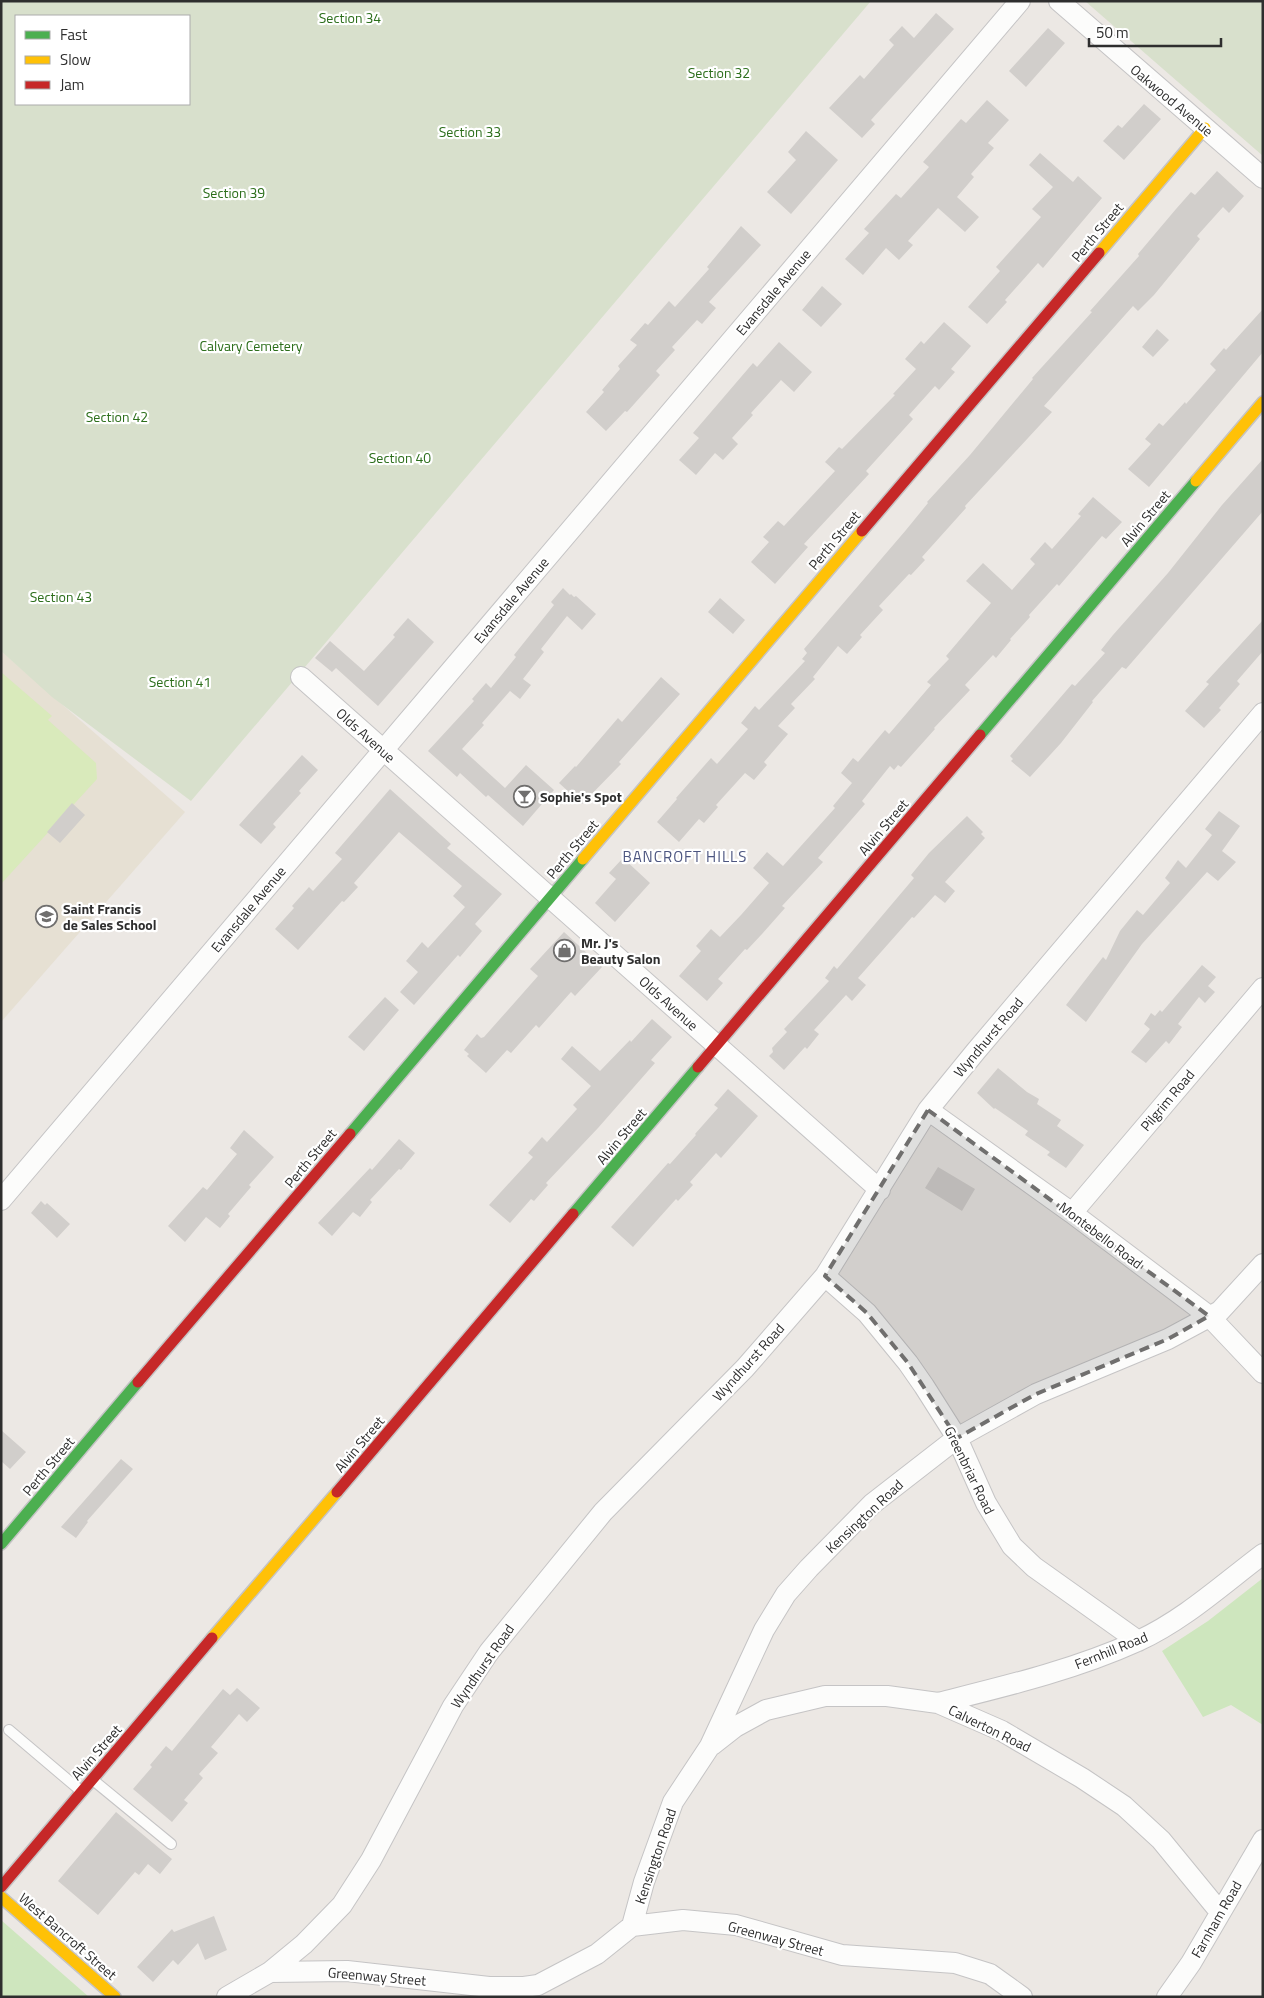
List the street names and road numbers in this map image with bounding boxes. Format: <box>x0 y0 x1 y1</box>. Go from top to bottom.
street label: Oakwood Avenue <box>1126 59 1218 141</box>
street label: Perth Street <box>1066 198 1128 266</box>
street label: Evansdale Avenue <box>731 244 815 340</box>
street label: Alvin Street <box>1115 485 1175 551</box>
street label: Perth Street <box>803 506 865 574</box>
street label: Evansdale Avenue <box>469 552 553 648</box>
street label: Olds Avenue <box>332 703 400 767</box>
street label: Alvin Street <box>853 794 913 860</box>
street label: Perth Street <box>541 815 603 883</box>
street label: Evansdale Avenue <box>206 861 290 957</box>
street label: Olds Avenue <box>635 971 703 1035</box>
street label: Wyndhurst Road <box>948 992 1028 1082</box>
street label: Pilgrim Road <box>1135 1065 1199 1135</box>
street label: Alvin Street <box>591 1103 651 1169</box>
street label: Perth Street <box>279 1124 341 1192</box>
street label: Montebello Road <box>1055 1196 1147 1274</box>
street label: Wyndhurst Road <box>707 1318 789 1406</box>
street label: Alvin Street <box>329 1411 389 1477</box>
street label: Greenbriar Road <box>940 1422 1000 1518</box>
street label: Perth Street <box>17 1432 79 1500</box>
street label: Kensington Road <box>820 1474 908 1558</box>
street label: Wyndhurst Road <box>445 1620 519 1712</box>
street label: Fernhill Road <box>1071 1626 1151 1674</box>
street label: Calverton Road <box>945 1699 1035 1757</box>
street label: Alvin Street <box>66 1719 126 1785</box>
street label: Kensington Road <box>629 1805 681 1907</box>
street label: Farnham Road <box>1185 1877 1247 1961</box>
street label: West Bancroft Street <box>14 1887 122 1985</box>
street label: Greenway Street <box>726 1915 826 1961</box>
street label: Greenway Street <box>327 1961 427 1991</box>

